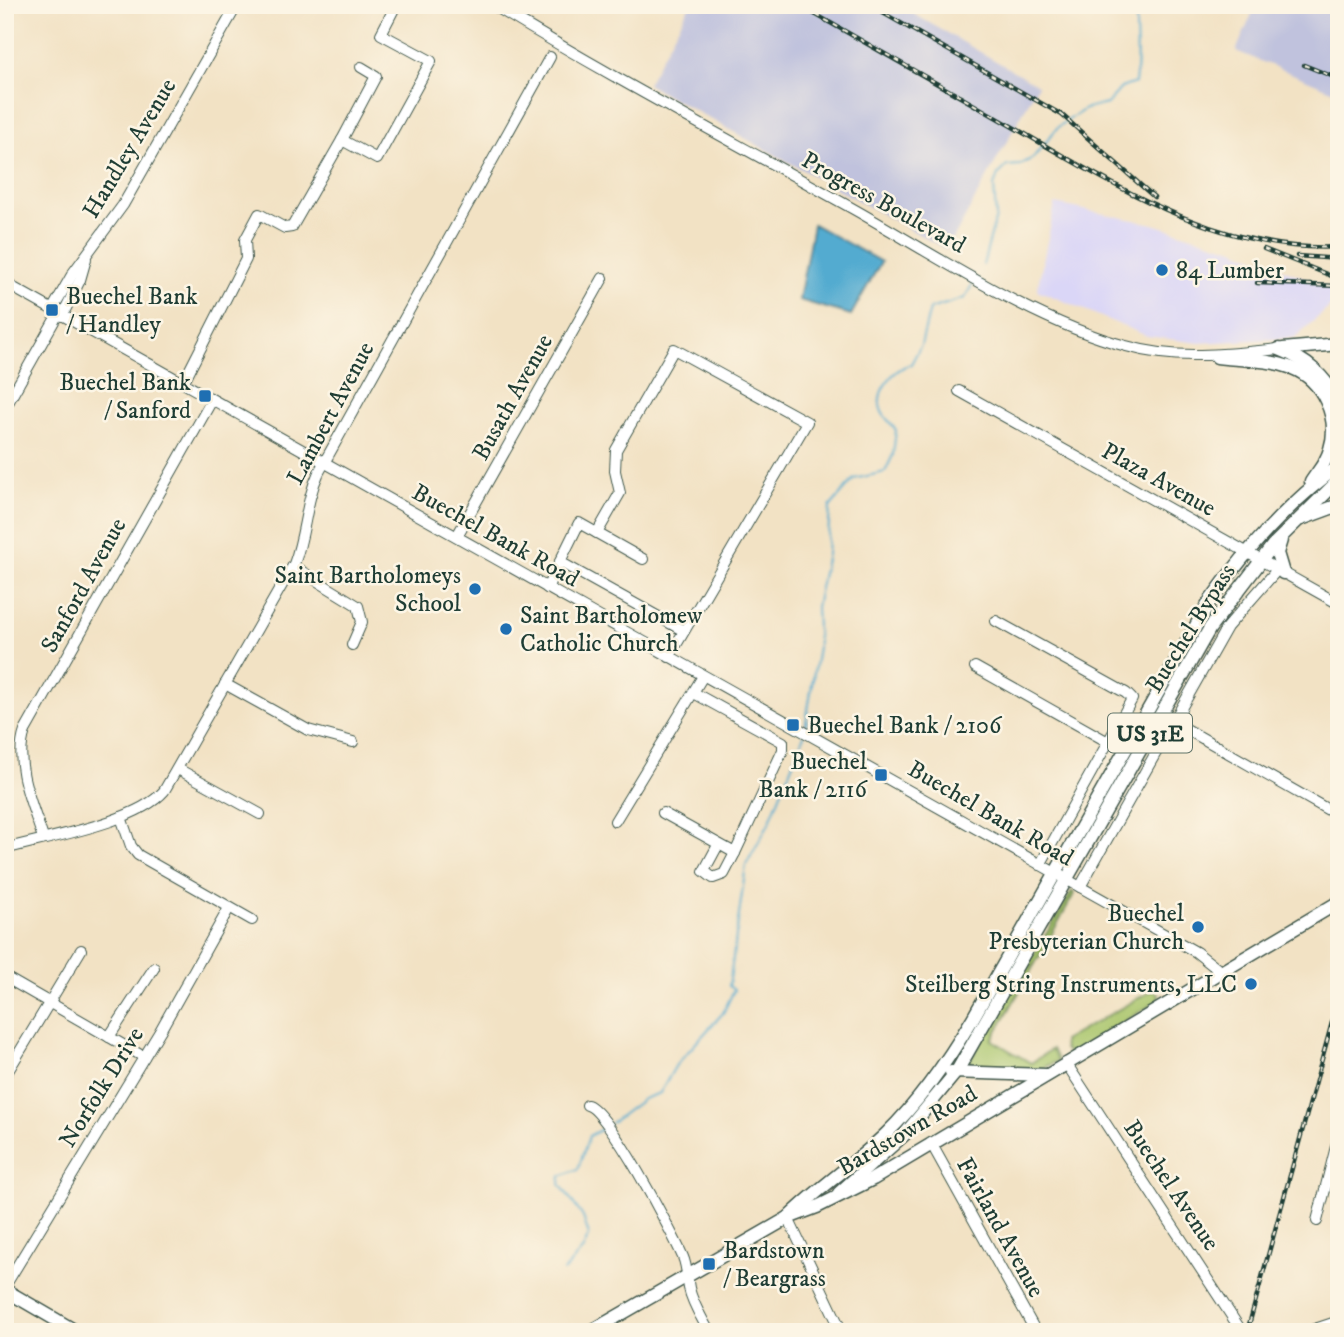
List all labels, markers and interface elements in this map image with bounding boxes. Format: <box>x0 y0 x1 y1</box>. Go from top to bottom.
street label: Handley Avenue <box>76 73 183 224</box>
street label: Progress Boulevard <box>796 145 971 260</box>
place label: 84 Lumber <box>1176 256 1284 286</box>
marker: 84 Lumber <box>1154 262 1170 278</box>
place label: Buechel Bank / Handley <box>66 282 198 340</box>
marker: Buechel Bank / Handley <box>44 302 60 318</box>
street label: Busath Avenue <box>466 329 560 466</box>
street label: Lambert Avenue <box>281 337 381 490</box>
place label: Buechel Bank / Sanford <box>59 368 191 426</box>
marker: Buechel Bank / Sanford <box>197 388 213 404</box>
street label: Plaza Avenue <box>1096 436 1221 524</box>
street label: Buechel Bank Road <box>407 478 584 594</box>
street label: Sanford Avenue <box>34 513 133 658</box>
street label: Buechel Bypass <box>1139 558 1242 699</box>
place label: Saint Bartholomeys School <box>275 561 462 619</box>
marker: Saint Bartholomeys School <box>467 581 483 597</box>
place label: Saint Bartholomew Catholic Church <box>520 601 703 659</box>
marker: Saint Bartholomew Catholic Church <box>498 621 514 637</box>
place label: Buechel Bank / 2106 <box>807 711 1003 741</box>
road number: US 31E <box>1108 713 1192 752</box>
marker: Buechel Bank / 2106 <box>785 717 801 733</box>
place label: Buechel Bank / 2116 <box>759 747 869 805</box>
street label: Buechel Bank Road <box>902 754 1079 873</box>
marker: Buechel Bank / 2116 <box>873 767 889 783</box>
place label: Buechel Presbyterian Church <box>988 899 1185 957</box>
marker: Buechel Presbyterian Church <box>1190 919 1206 935</box>
place label: Steilberg String Instruments, LLC <box>905 970 1237 1000</box>
marker: Steilberg String Instruments, LLC <box>1243 976 1259 992</box>
street label: Norfolk Drive <box>53 1022 151 1153</box>
street label: Bardstown Road <box>832 1079 983 1183</box>
street label: Buechel Avenue <box>1117 1115 1226 1257</box>
street label: Fairland Avenue <box>949 1152 1051 1303</box>
place label: Bardstown / Beargrass <box>723 1236 826 1294</box>
marker: Bardstown / Beargrass <box>701 1256 717 1272</box>

